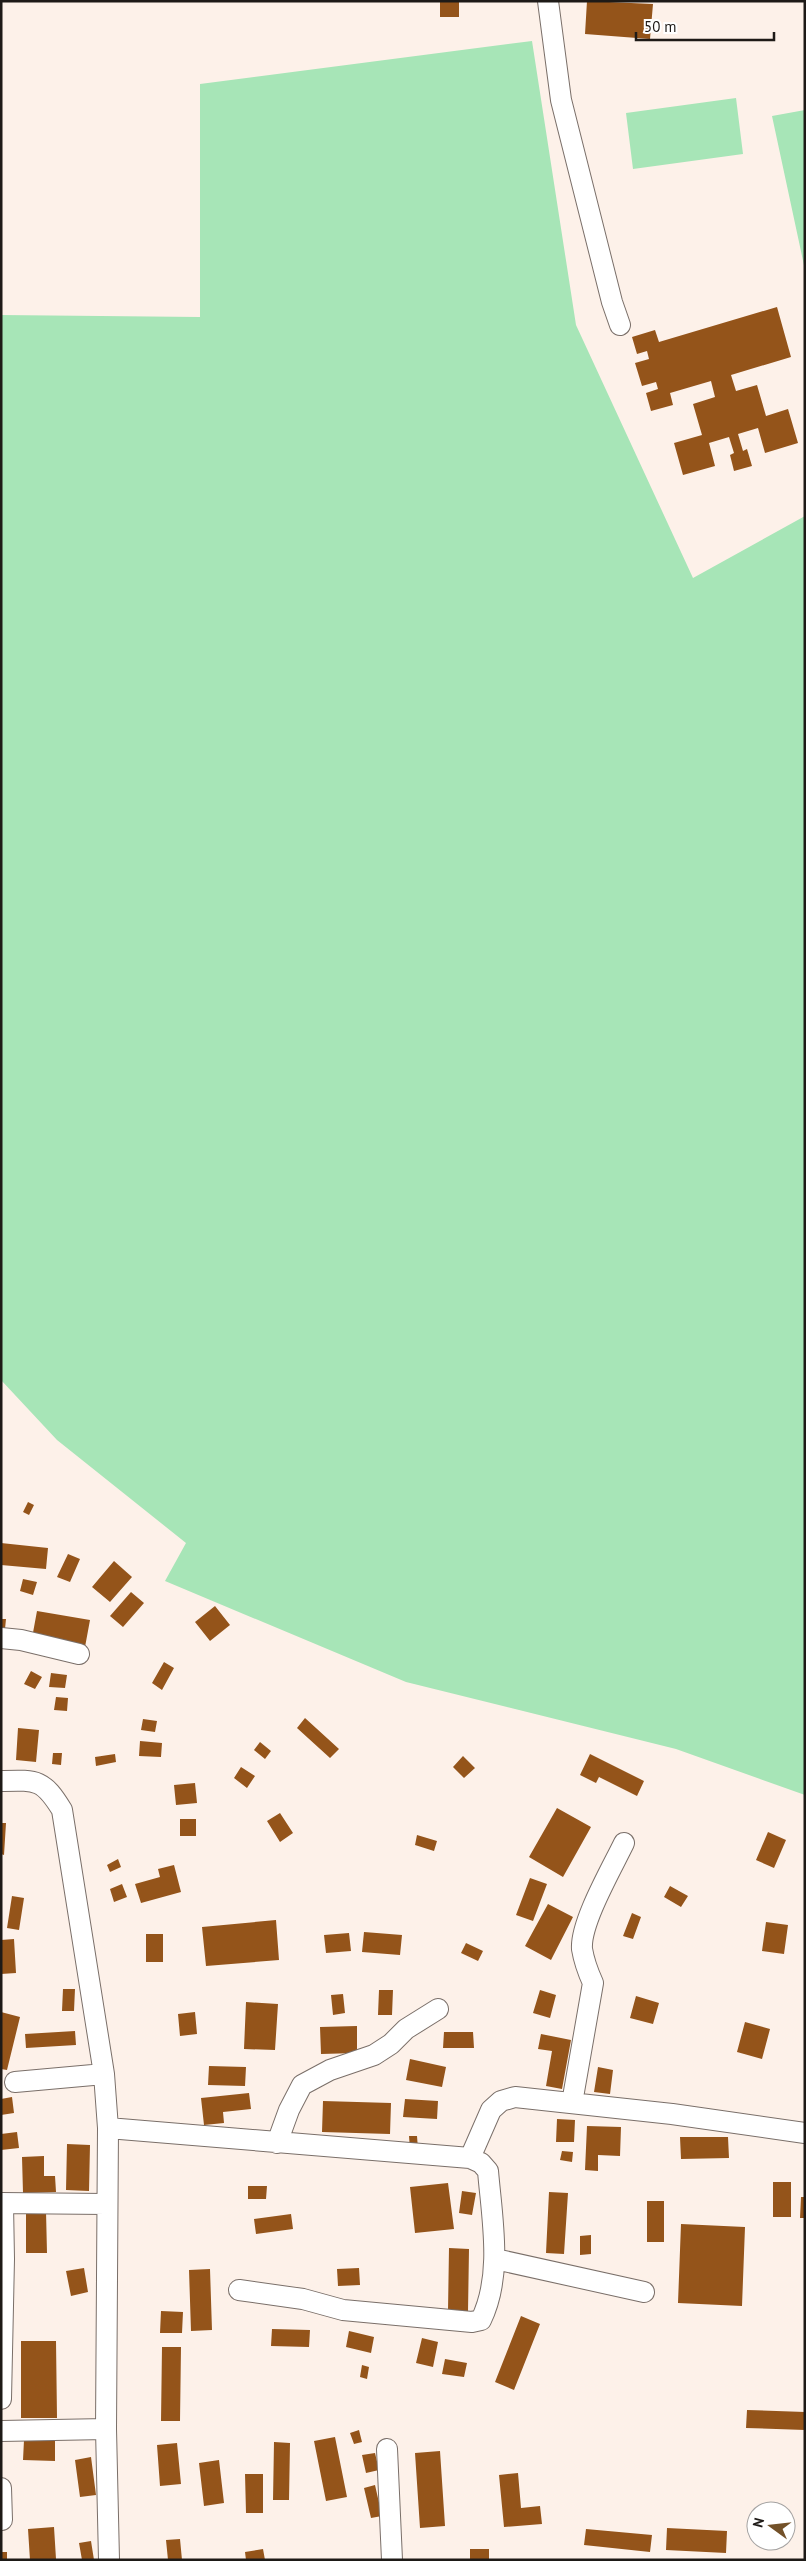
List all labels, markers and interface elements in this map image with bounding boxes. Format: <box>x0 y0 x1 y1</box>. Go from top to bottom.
scale bar <box>636 10 774 42</box>
text: 50 m <box>644 17 677 36</box>
north arrow <box>746 2501 796 2551</box>
text: N <box>749 2516 768 2529</box>

